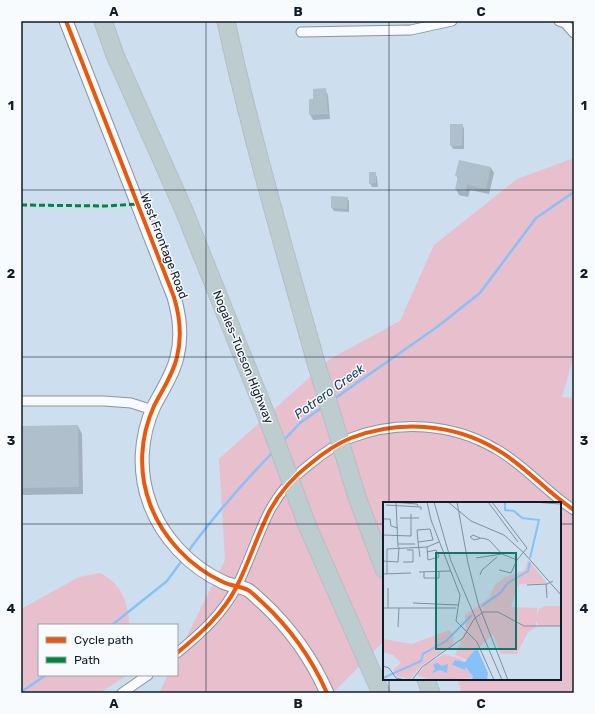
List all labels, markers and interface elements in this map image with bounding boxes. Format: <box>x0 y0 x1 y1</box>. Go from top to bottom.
text: A <box>109 4 119 19</box>
text: B <box>293 4 303 19</box>
text: C <box>476 4 486 19</box>
text: 1 <box>8 98 14 113</box>
text: 1 <box>581 98 587 113</box>
street label: West Frontage Road <box>137 191 191 301</box>
text: 2 <box>7 266 15 281</box>
text: 2 <box>580 266 588 281</box>
street label: Nogales–Tucson Highway <box>210 288 276 426</box>
water label: Potrero Creek <box>291 361 368 422</box>
text: 3 <box>7 433 16 448</box>
text: 3 <box>580 433 589 448</box>
inset map <box>383 502 561 680</box>
text: 4 <box>7 601 16 616</box>
text: 4 <box>580 601 589 616</box>
legend <box>38 624 178 676</box>
text: Cycle path <box>74 633 133 647</box>
text: Path <box>74 653 100 667</box>
text: A <box>109 696 119 711</box>
text: B <box>293 696 303 711</box>
text: C <box>476 696 486 711</box>

